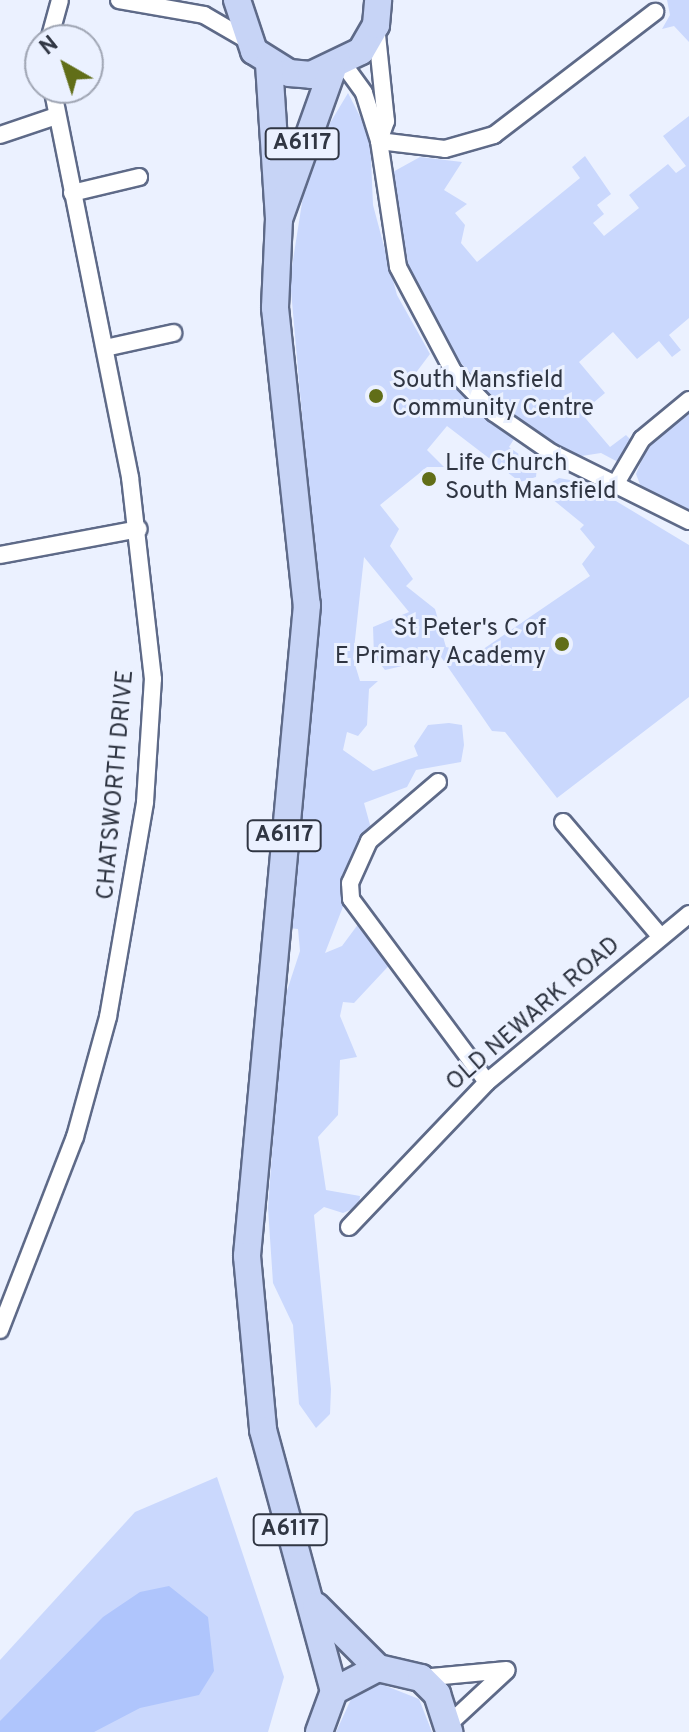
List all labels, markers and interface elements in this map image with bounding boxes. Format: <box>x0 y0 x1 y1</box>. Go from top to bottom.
north arrow <box>24 24 104 104</box>
text: N <box>35 31 64 62</box>
road number: A6117 <box>264 126 340 162</box>
place label: South Mansfield Community Centre <box>392 368 594 424</box>
marker: South Mansfield Community Centre <box>367 387 385 405</box>
place label: Life Church South Mansfield <box>445 451 616 507</box>
marker: Life Church South Mansfield <box>420 470 438 488</box>
place label: St Peter's C of E Primary Academy <box>334 616 546 672</box>
marker: St Peter's C of E Primary Academy <box>553 635 571 653</box>
street label: CHATSWORTH DRIVE <box>93 669 141 901</box>
road number: A6117 <box>246 818 322 854</box>
street label: OLD NEWARK ROAD <box>441 932 627 1098</box>
road number: A6117 <box>252 1512 328 1548</box>

